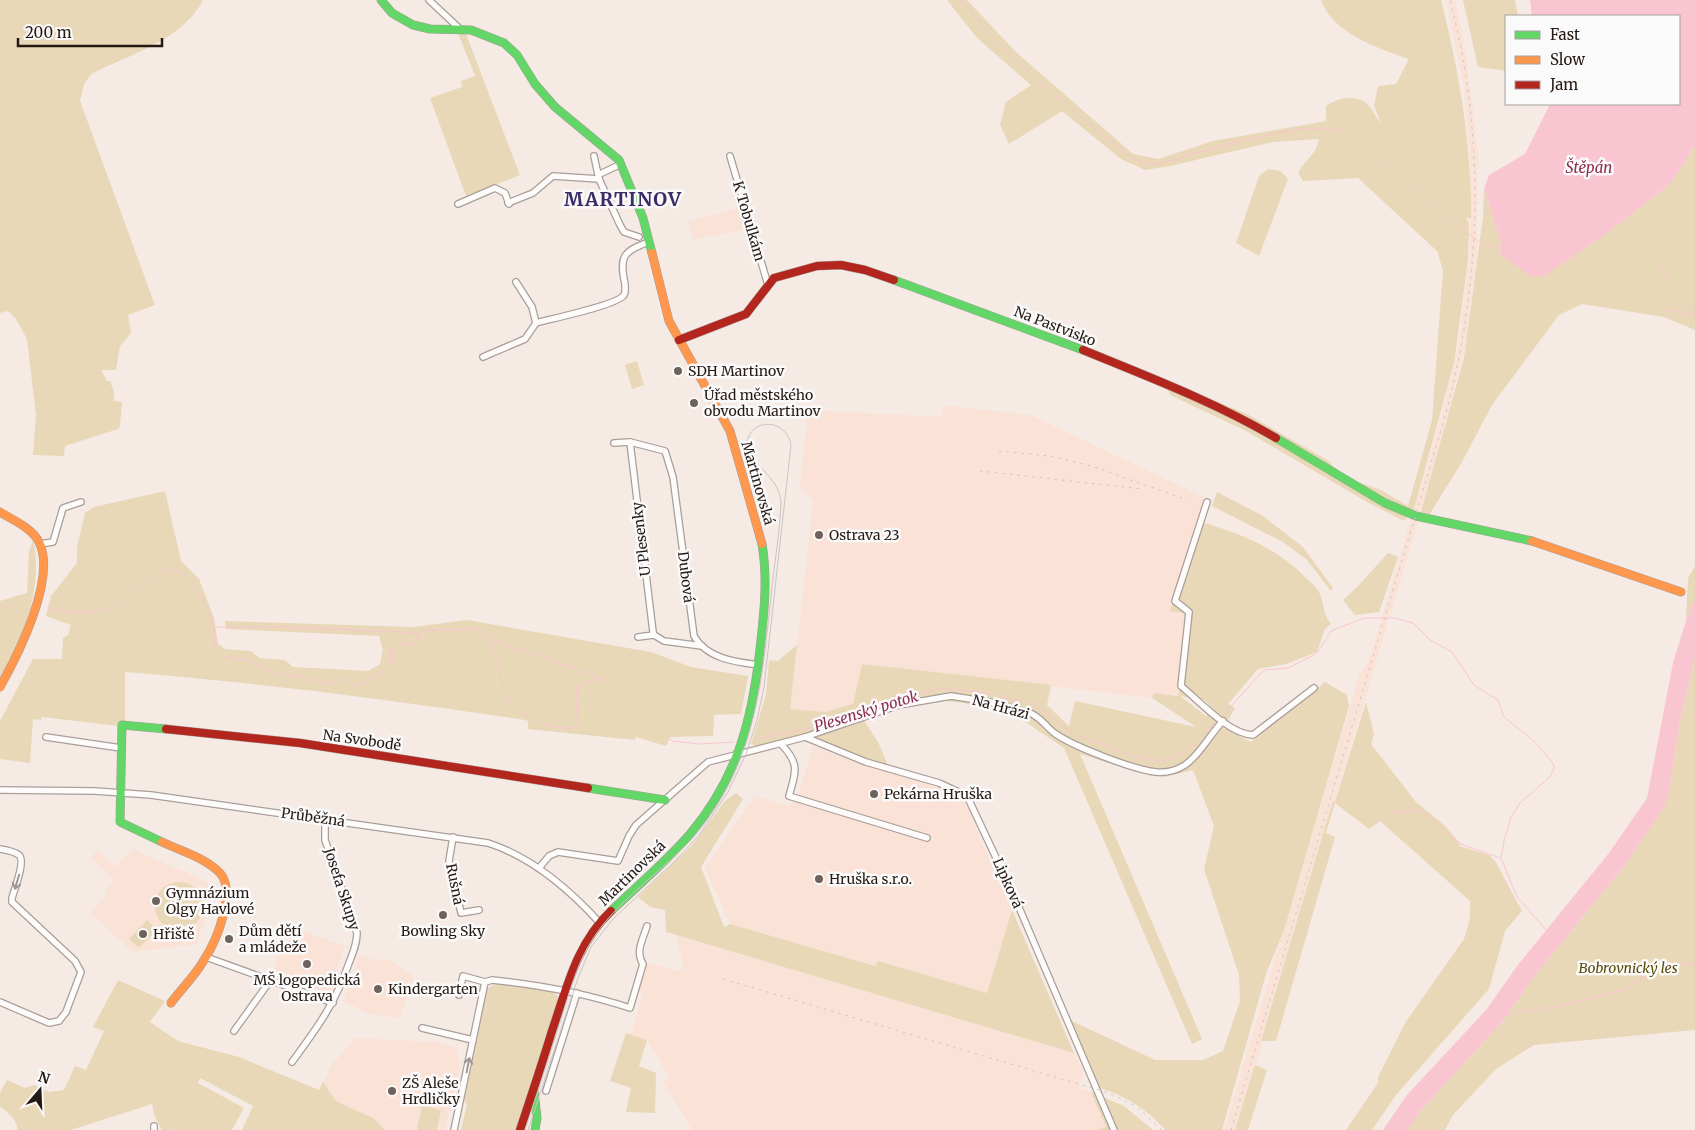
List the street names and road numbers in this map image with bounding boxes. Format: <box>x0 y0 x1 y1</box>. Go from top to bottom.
street label: K Tobulkám <box>729 179 769 263</box>
street label: Na Pastvisko <box>1012 302 1098 350</box>
street label: Martinovská <box>737 439 779 527</box>
street label: U Plesenky <box>627 500 654 577</box>
street label: Dubová <box>674 550 698 604</box>
street label: Na Hrázi <box>970 691 1032 723</box>
street label: Na Svobodě <box>322 726 402 754</box>
street label: Průběžná <box>280 804 347 830</box>
street label: Martinovská <box>595 836 670 909</box>
street label: Josefa Skupy <box>320 844 364 933</box>
street label: Lipková <box>989 855 1027 911</box>
street label: Rušná <box>442 862 468 907</box>

